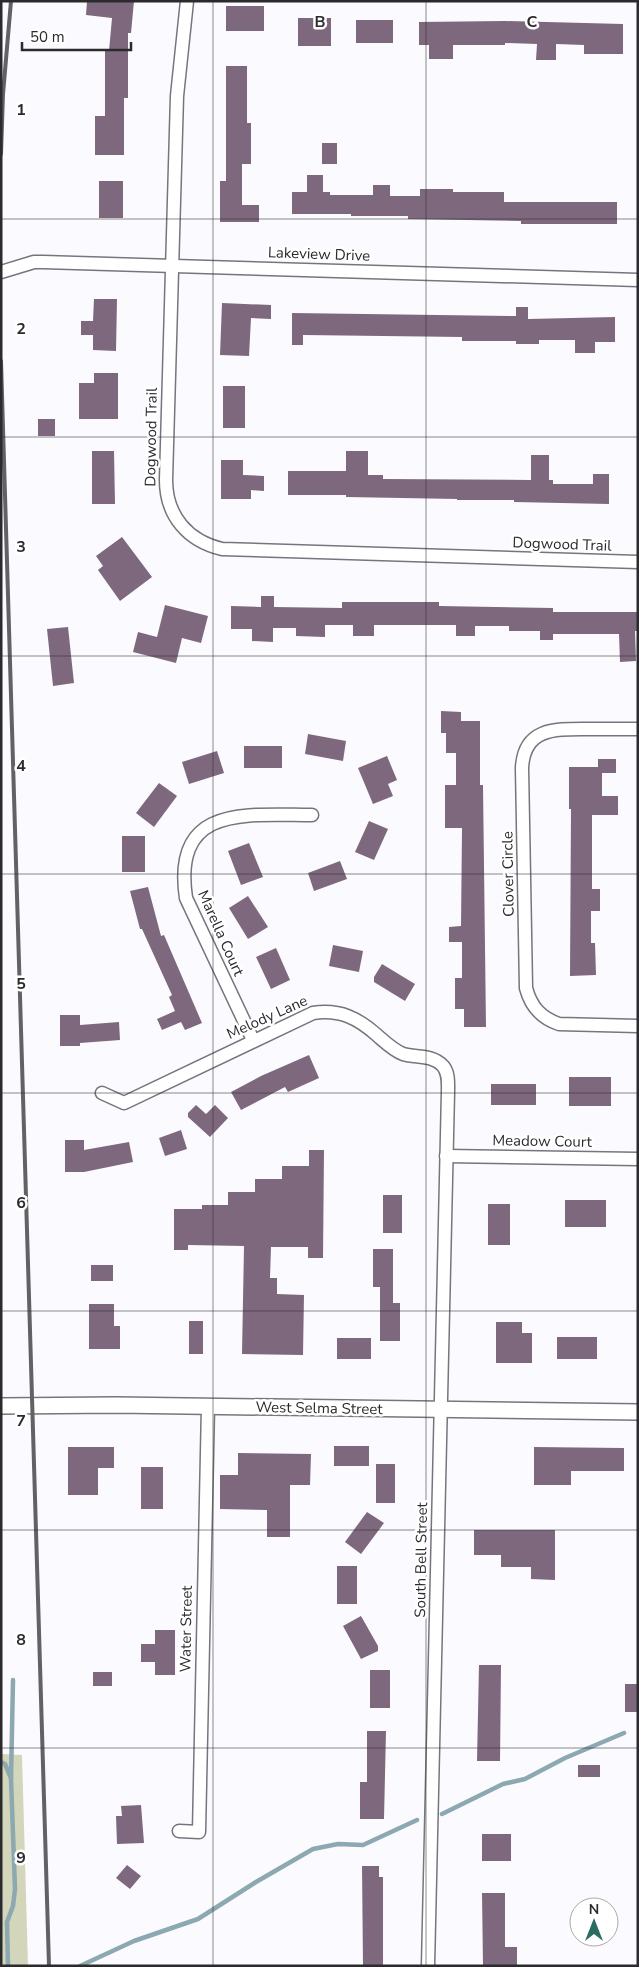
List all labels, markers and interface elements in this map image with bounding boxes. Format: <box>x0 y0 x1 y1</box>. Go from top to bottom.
text: B <box>314 11 326 33</box>
text: C <box>527 11 538 33</box>
scale bar <box>22 20 131 52</box>
text: 50 m <box>30 27 65 47</box>
text: 1 <box>16 99 26 121</box>
street label: Lakeview Drive <box>267 242 371 266</box>
text: 2 <box>16 318 26 340</box>
street label: Dogwood Trail <box>140 387 162 487</box>
street label: Dogwood Trail <box>512 532 612 556</box>
text: 3 <box>16 536 26 558</box>
text: 4 <box>16 755 26 777</box>
street label: Clover Circle <box>497 831 519 917</box>
street label: Marella Court <box>193 887 249 980</box>
text: 5 <box>16 973 26 995</box>
street label: Melody Lane <box>223 990 311 1044</box>
street label: Meadow Court <box>492 1130 593 1152</box>
text: 6 <box>16 1192 26 1214</box>
street label: West Selma Street <box>255 1397 383 1419</box>
text: 7 <box>16 1410 26 1432</box>
street label: South Bell Street <box>410 1501 432 1618</box>
street label: Water Street <box>175 1585 197 1673</box>
text: 8 <box>16 1629 26 1651</box>
text: 9 <box>16 1847 26 1869</box>
north arrow <box>569 1897 619 1947</box>
text: N <box>589 1900 599 1919</box>

